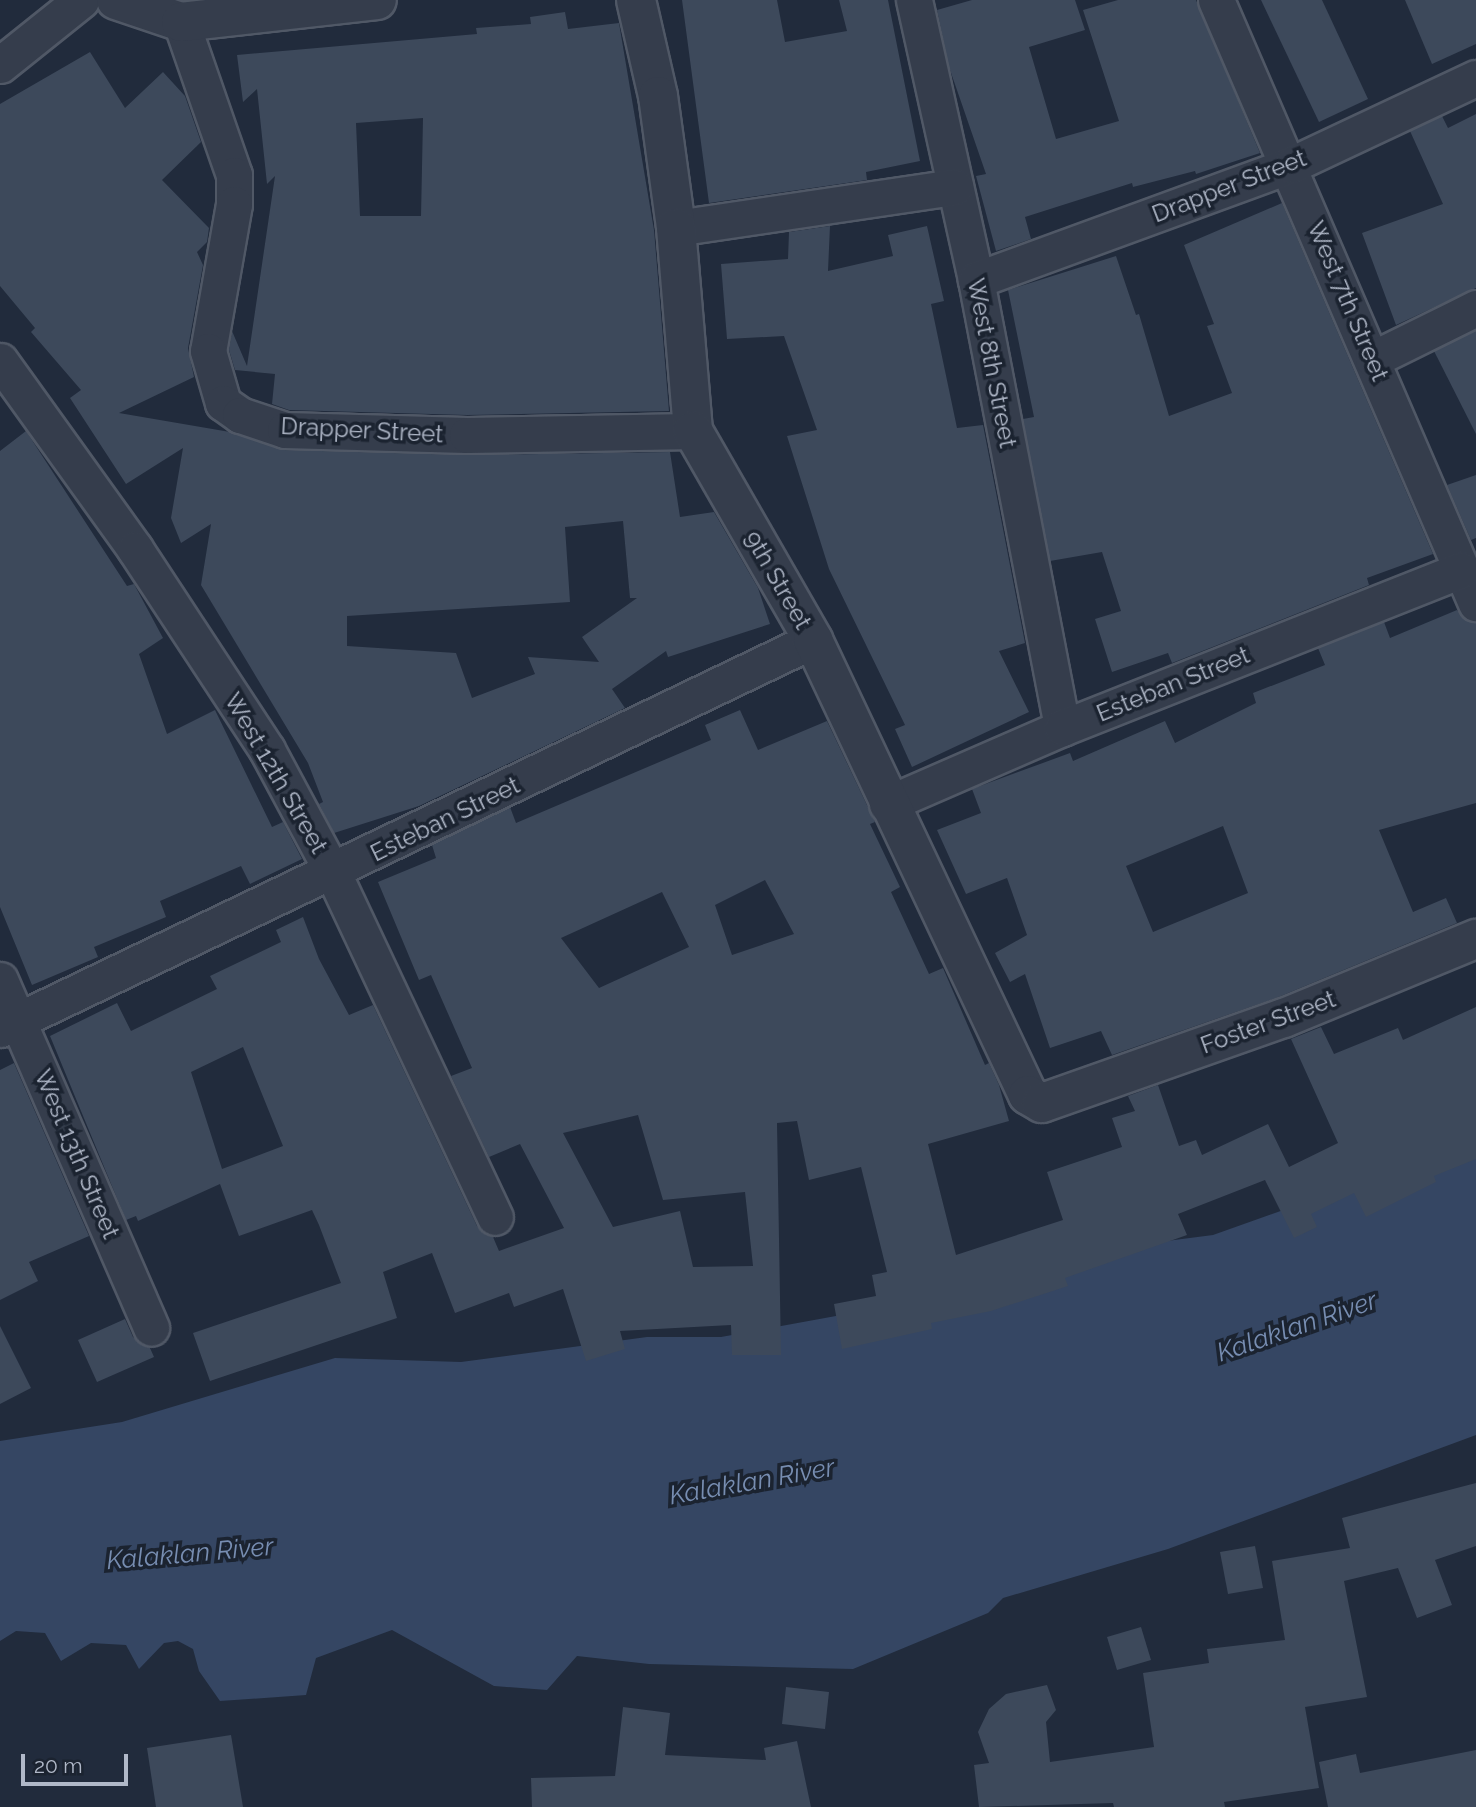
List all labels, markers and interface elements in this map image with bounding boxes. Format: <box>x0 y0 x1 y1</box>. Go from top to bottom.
street label: Drapper Street <box>1148 143 1310 229</box>
street label: West 7th Street <box>1301 217 1395 385</box>
street label: West 8th Street <box>961 276 1023 450</box>
street label: Drapper Street <box>280 411 444 449</box>
street label: 9th Street <box>738 526 818 634</box>
street label: Esteban Street <box>1092 640 1254 728</box>
street label: West 12th Street <box>218 688 334 858</box>
street label: Esteban Street <box>366 770 524 868</box>
street label: Foster Street <box>1196 984 1340 1060</box>
street label: West 13th Street <box>28 1065 126 1243</box>
water label: Kalaklan River <box>1213 1285 1381 1369</box>
water label: Kalaklan River <box>667 1452 837 1512</box>
water label: Kalaklan River <box>105 1531 275 1577</box>
scale bar <box>24 1741 131 1785</box>
text: 20 m <box>34 1753 82 1778</box>

